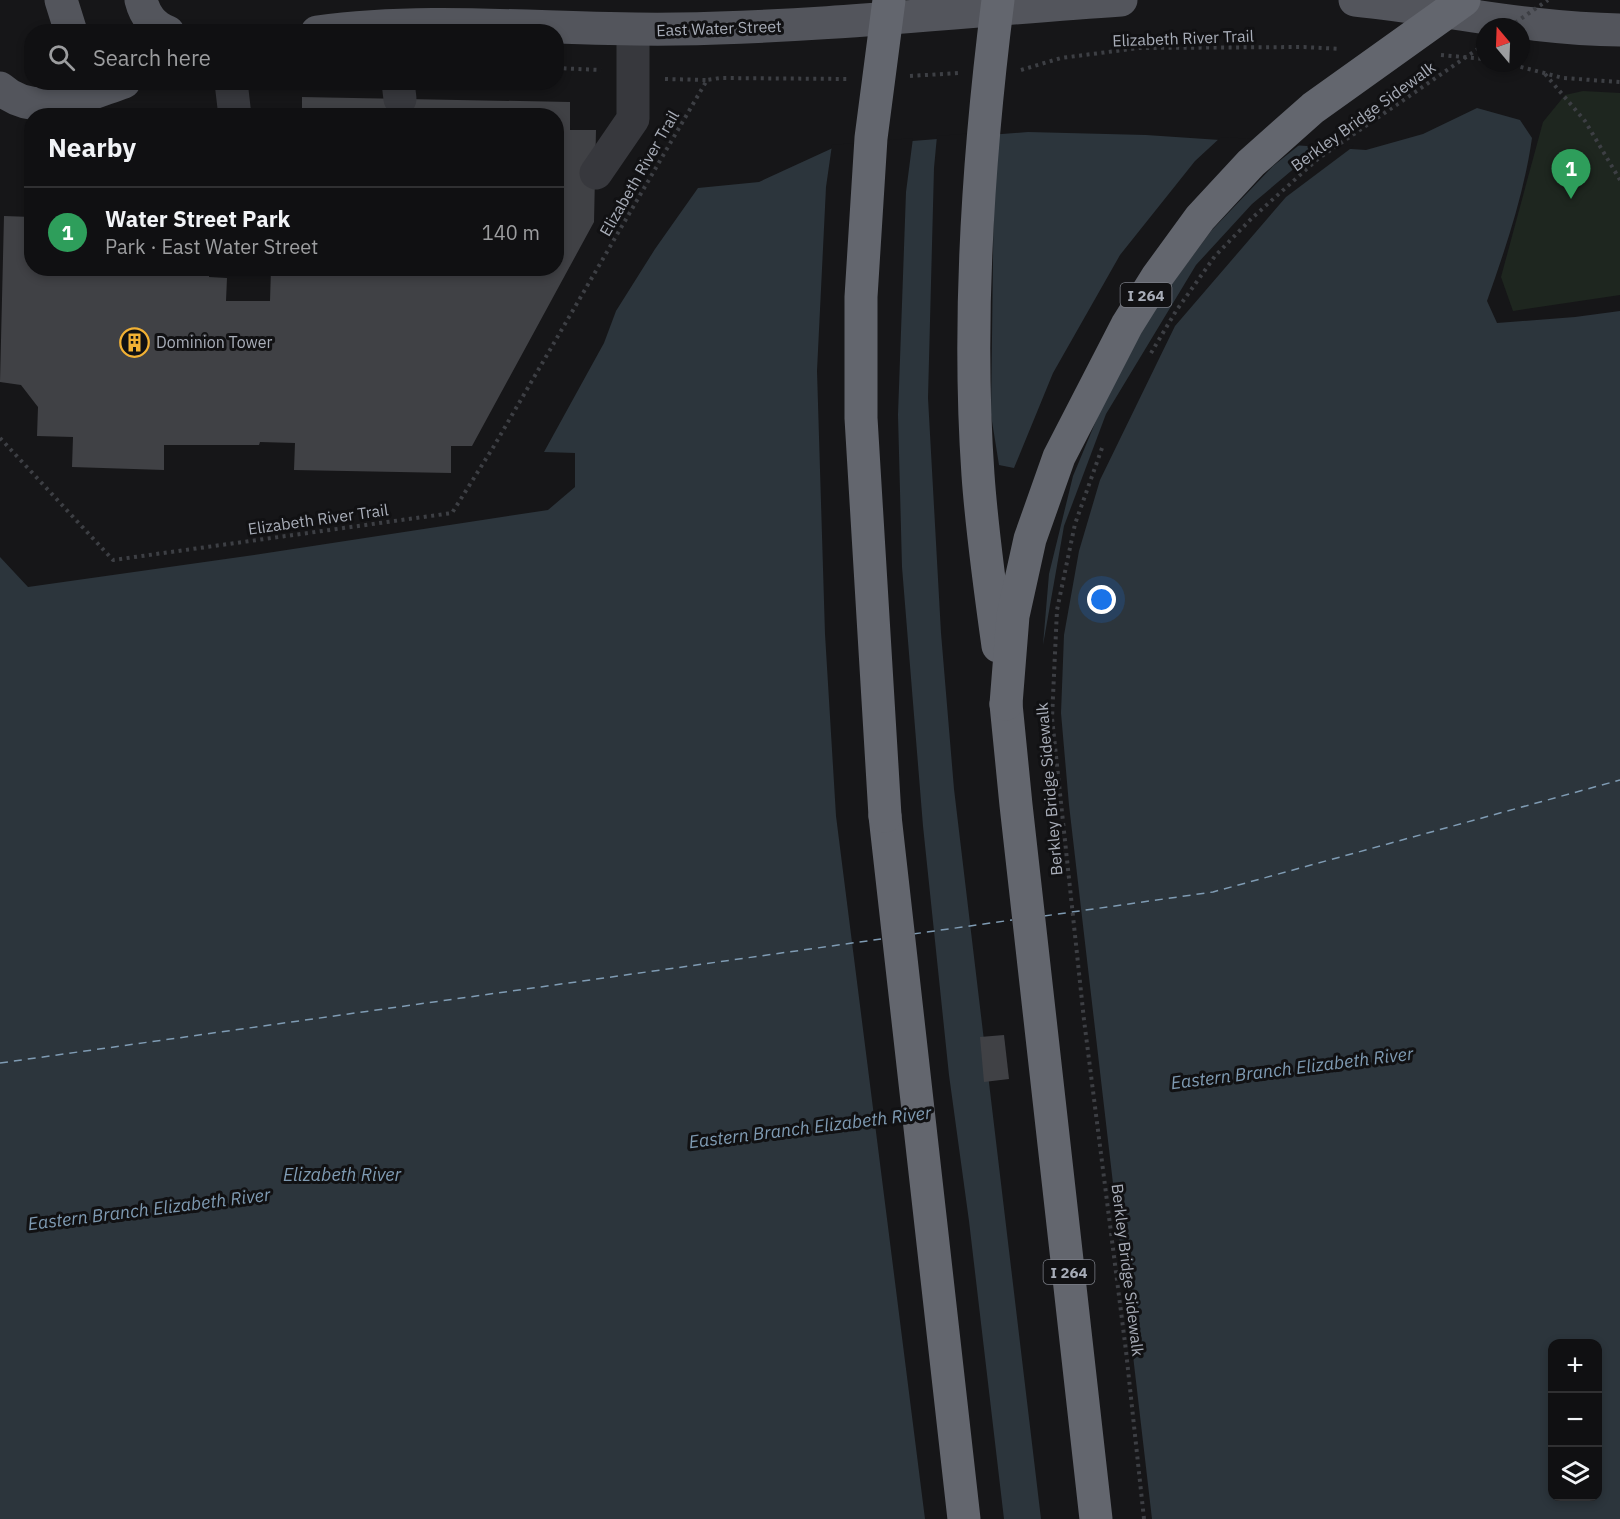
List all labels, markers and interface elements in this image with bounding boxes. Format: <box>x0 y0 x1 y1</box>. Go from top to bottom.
street label: East Water Street <box>656 16 782 40</box>
north arrow <box>1476 18 1530 72</box>
search box <box>24 24 564 90</box>
street label: Elizabeth River Trail <box>1112 26 1254 50</box>
icon: search <box>45 41 78 74</box>
text: Search here <box>93 43 211 72</box>
street label: Berkley Bridge Sidewalk <box>1287 57 1440 175</box>
street label: Elizabeth River Trail <box>595 107 683 239</box>
text: Nearby <box>48 130 136 164</box>
pin: 1 <box>1552 150 1590 199</box>
text: Water Street Park <box>105 204 290 233</box>
text: 1 <box>62 219 74 246</box>
text: 140 m <box>482 219 540 246</box>
text: Park · East Water Street <box>105 233 318 260</box>
road number: I 264 <box>1120 283 1172 307</box>
building icon: Dominion Tower <box>119 326 151 358</box>
place label: Dominion Tower <box>156 332 273 352</box>
street label: Elizabeth River Trail <box>246 499 390 539</box>
your location <box>1087 585 1116 614</box>
street label: Berkley Bridge Sidewalk <box>1031 701 1067 876</box>
water label: Eastern Branch Elizabeth River <box>1169 1042 1415 1094</box>
water label: Eastern Branch Elizabeth River <box>687 1101 933 1153</box>
water label: Elizabeth River <box>283 1163 402 1186</box>
water label: Eastern Branch Elizabeth River <box>26 1183 272 1235</box>
street label: Berkley Bridge Sidewalk <box>1107 1183 1149 1358</box>
road number: I 264 <box>1044 1260 1094 1284</box>
map controls <box>1548 1339 1602 1501</box>
button: + <box>1548 1339 1602 1393</box>
button: − <box>1548 1393 1602 1447</box>
button: layers <box>1548 1447 1602 1501</box>

